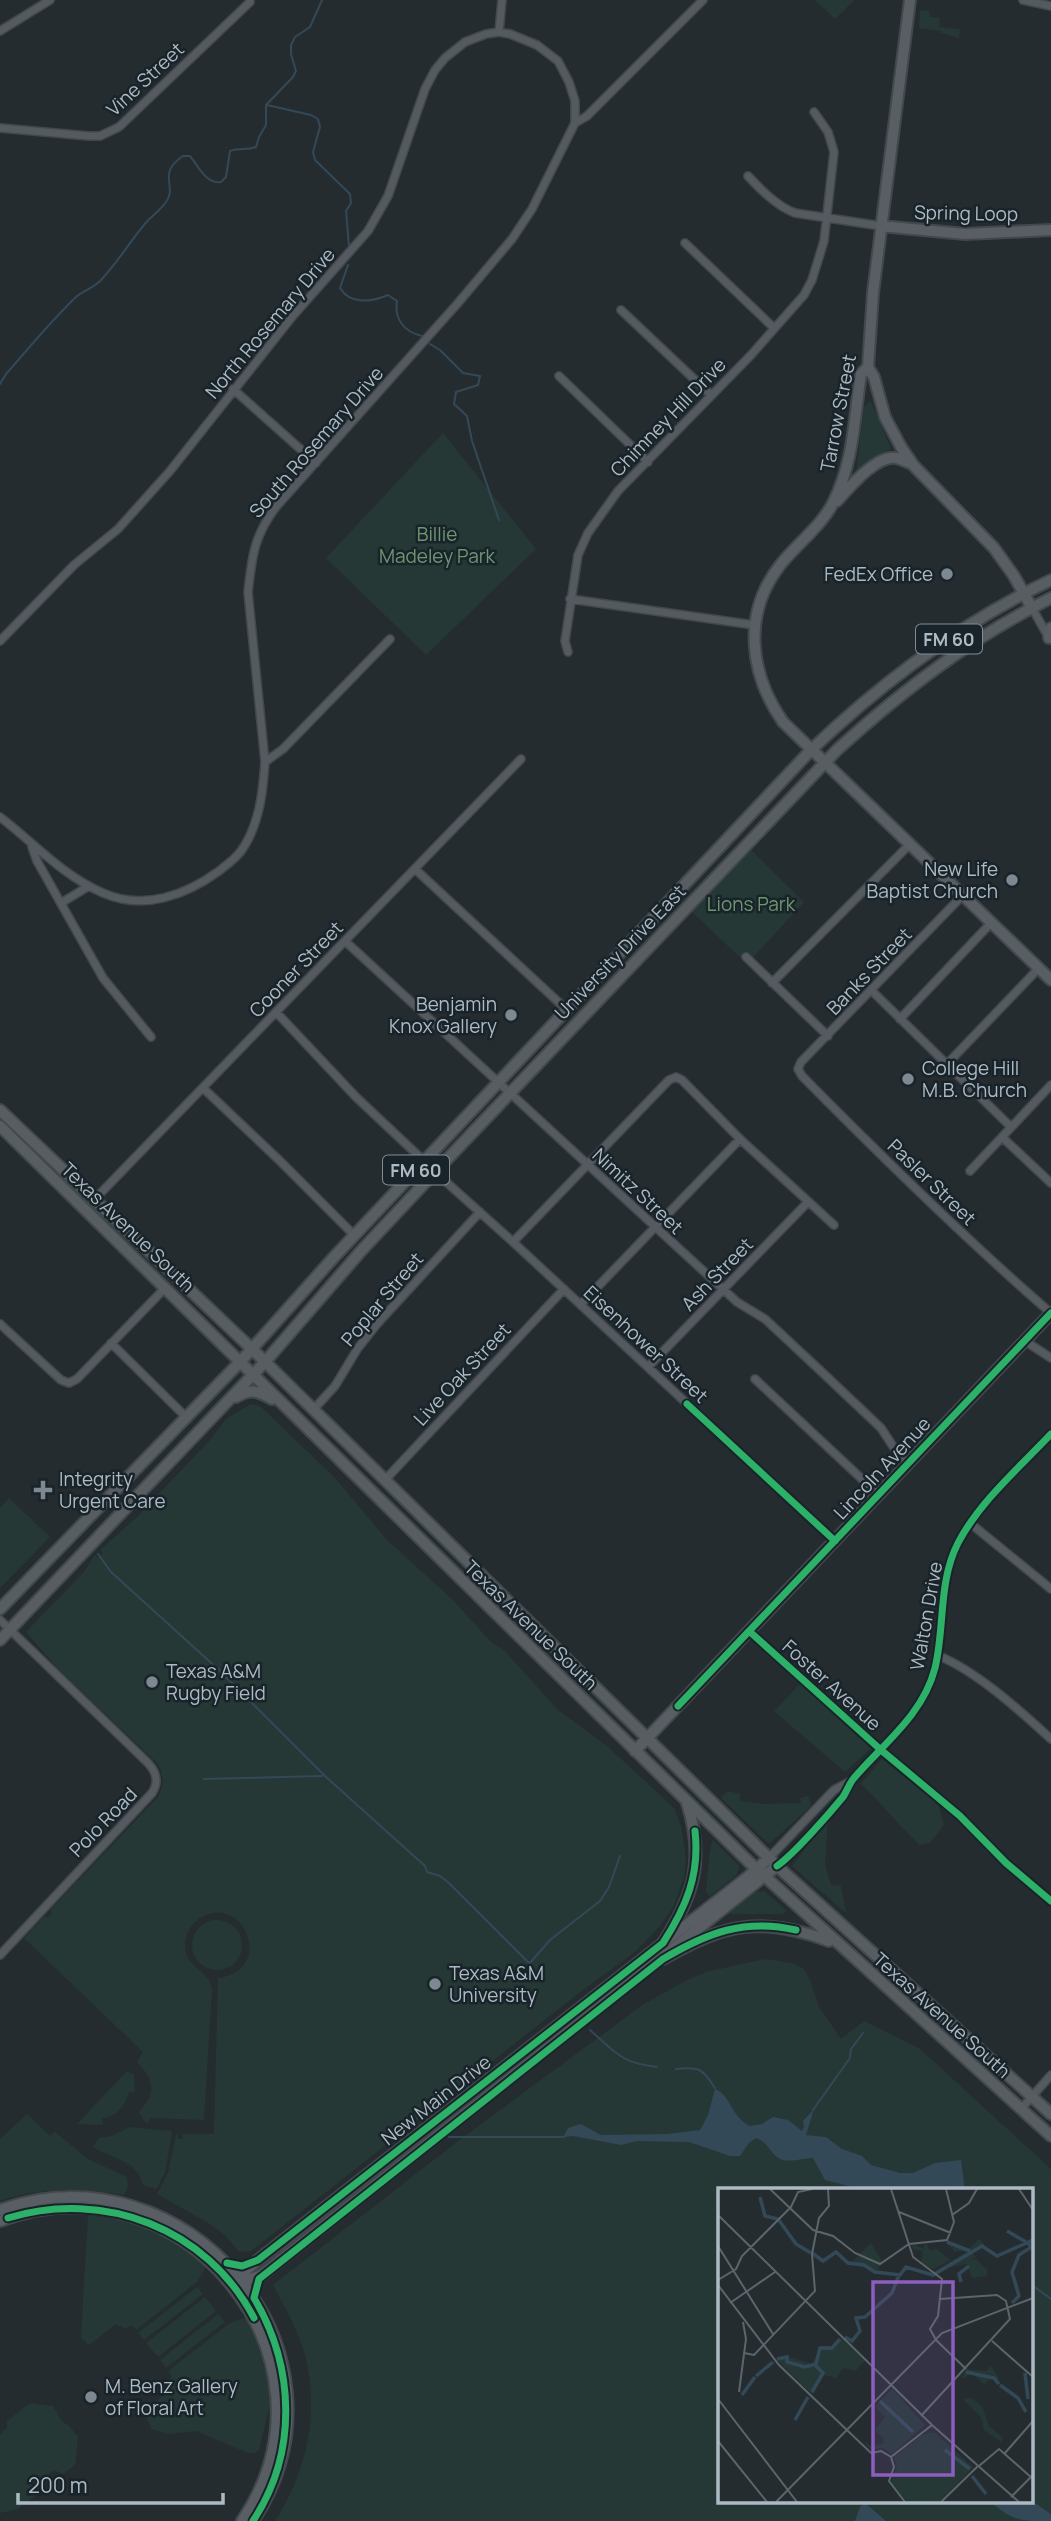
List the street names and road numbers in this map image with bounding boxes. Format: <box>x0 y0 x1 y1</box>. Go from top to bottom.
street label: Vine Street <box>100 36 190 122</box>
street label: Spring Loop <box>914 199 1018 227</box>
street label: North Rosemary Drive <box>199 242 341 404</box>
street label: Chimney Hill Drive <box>604 352 732 482</box>
street label: Tarrow Street <box>814 352 862 474</box>
street label: South Rosemary Drive <box>243 361 389 523</box>
road number: FM 60 <box>916 624 982 654</box>
street label: University Drive East <box>549 879 691 1025</box>
street label: Cooner Street <box>243 915 349 1023</box>
street label: Banks Street <box>821 922 917 1020</box>
street label: Pasler Street <box>882 1133 982 1231</box>
street label: Nimitz Street <box>587 1142 689 1240</box>
street label: Texas Avenue South <box>55 1156 201 1298</box>
road number: FM 60 <box>383 1156 449 1184</box>
street label: Ash Street <box>675 1232 759 1316</box>
street label: Poplar Street <box>335 1246 429 1352</box>
street label: Eisenhower Street <box>578 1280 714 1408</box>
street label: Live Oak Street <box>408 1317 516 1431</box>
street label: Lincoln Avenue <box>828 1411 936 1525</box>
street label: Texas Avenue South <box>458 1554 604 1696</box>
street label: Walton Drive <box>904 1560 948 1672</box>
street label: Foster Avenue <box>777 1634 887 1736</box>
street label: Polo Road <box>63 1782 143 1862</box>
street label: Texas Avenue South <box>868 1946 1016 2084</box>
street label: New Main Drive <box>376 2049 496 2151</box>

